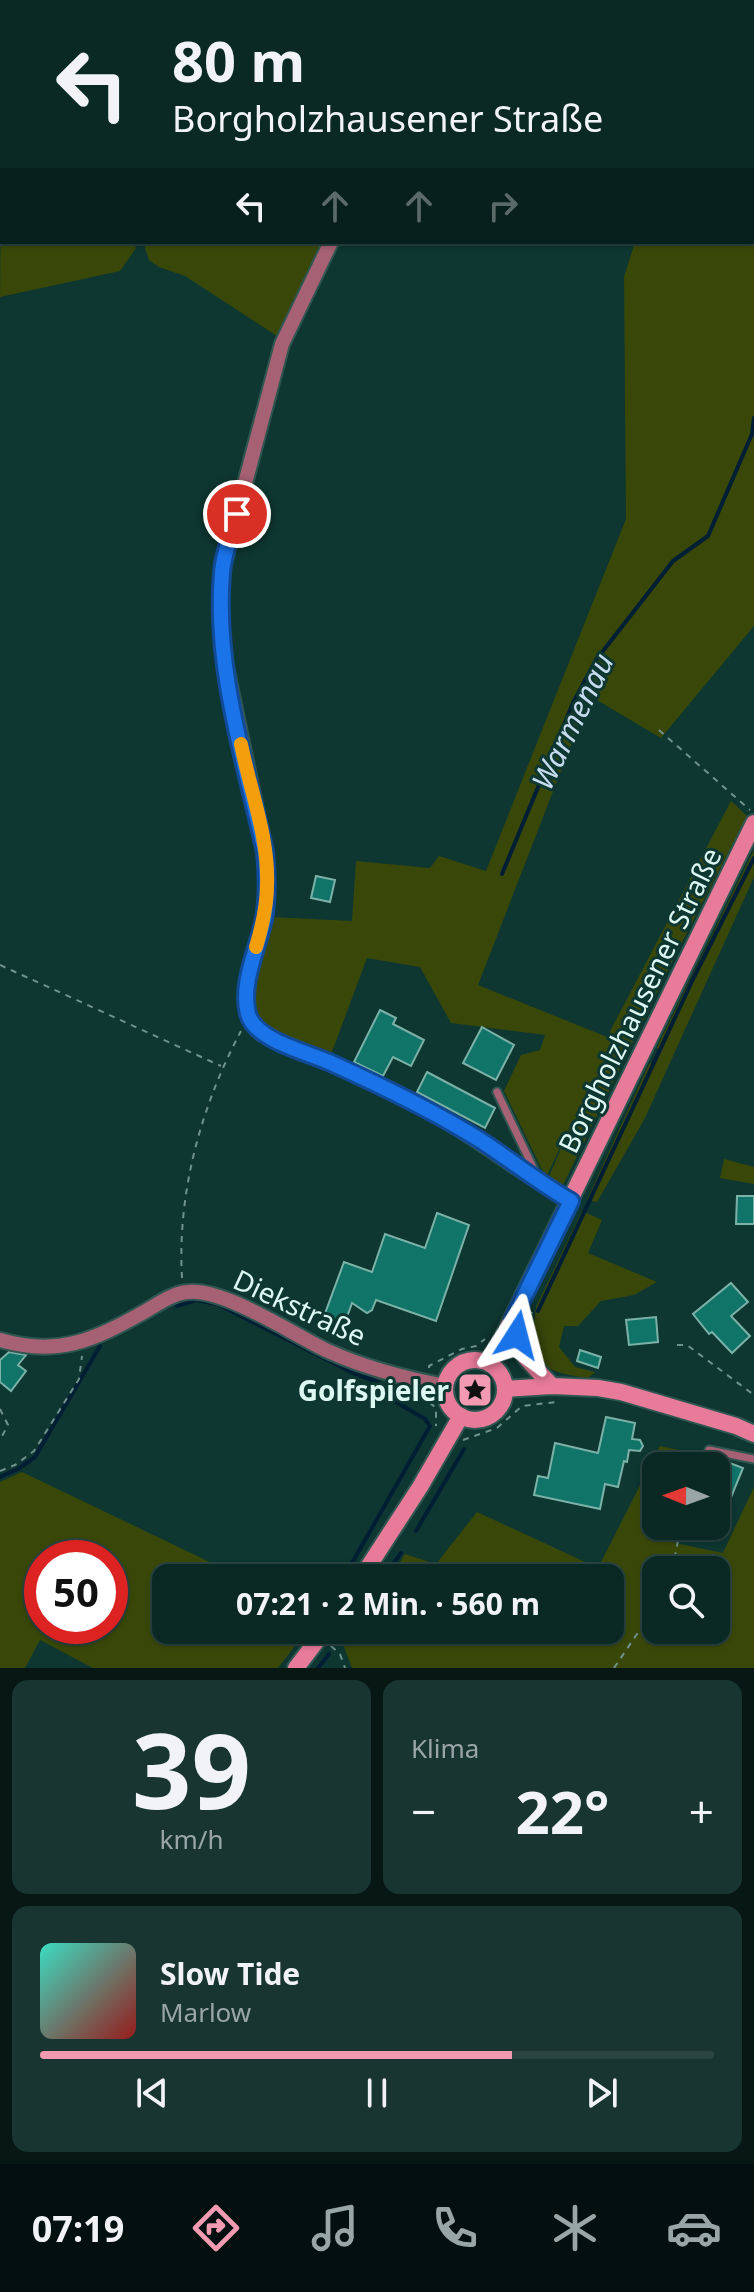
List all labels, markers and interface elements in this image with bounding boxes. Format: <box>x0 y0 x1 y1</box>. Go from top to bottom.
text: 80 m <box>172 22 305 98</box>
icon: left <box>40 32 144 136</box>
text: Borgholzhausener Straße <box>172 94 603 143</box>
icon: left <box>229 184 273 228</box>
icon: ahead <box>313 184 357 228</box>
icon: ahead <box>397 184 441 228</box>
icon: right <box>481 184 525 228</box>
pin <box>203 480 271 548</box>
icon: arrive <box>215 492 259 536</box>
water label: Warmenau <box>521 646 623 796</box>
street label: Borgholzhausener Straße <box>548 841 730 1159</box>
street label: Diekstraße <box>228 1260 372 1354</box>
position arrow <box>475 1293 559 1377</box>
place label: Golfspieler <box>298 1371 449 1409</box>
place icon: Golfspieler <box>456 1371 494 1409</box>
north arrow <box>642 1452 730 1540</box>
map controls <box>642 1452 730 1644</box>
speed limit sign: 50 <box>24 1540 128 1644</box>
button: search <box>642 1556 730 1644</box>
text: 07:21 · 2 Min. · 560 m <box>236 1583 540 1624</box>
text: 39 <box>132 1698 251 1839</box>
text: Klima <box>411 1730 479 1766</box>
text: 22° <box>515 1770 610 1852</box>
text: − <box>411 1781 436 1841</box>
text: + <box>689 1781 714 1841</box>
text: km/h <box>160 1821 223 1857</box>
text: Slow Tide <box>160 1953 300 1994</box>
text: Marlow <box>160 1994 251 2030</box>
icon: previous <box>130 2071 174 2115</box>
icon: pause <box>355 2071 399 2115</box>
icon: next <box>580 2071 624 2115</box>
icon: directions <box>188 2200 244 2256</box>
icon: music <box>307 2200 363 2256</box>
icon: phone <box>427 2200 483 2256</box>
icon: climate <box>547 2200 603 2256</box>
icon: car <box>666 2200 722 2256</box>
text: 07:19 <box>32 2204 124 2253</box>

